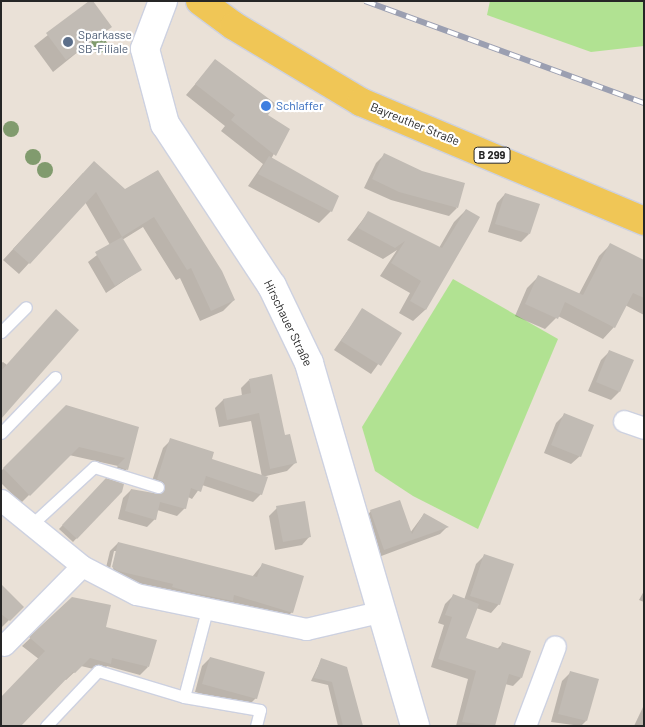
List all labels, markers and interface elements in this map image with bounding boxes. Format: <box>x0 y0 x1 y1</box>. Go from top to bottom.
place label: Sparkasse SB-Filiale <box>78 28 132 56</box>
marker: Sparkasse SB-Filiale <box>62 36 74 48</box>
place label: Schlaffer <box>276 99 323 113</box>
marker: Schlaffer <box>260 100 272 112</box>
street label: Bayreuther Straße <box>368 100 462 148</box>
road number: B 299 <box>473 146 511 164</box>
street label: Hirschauer Straße <box>261 277 315 369</box>

